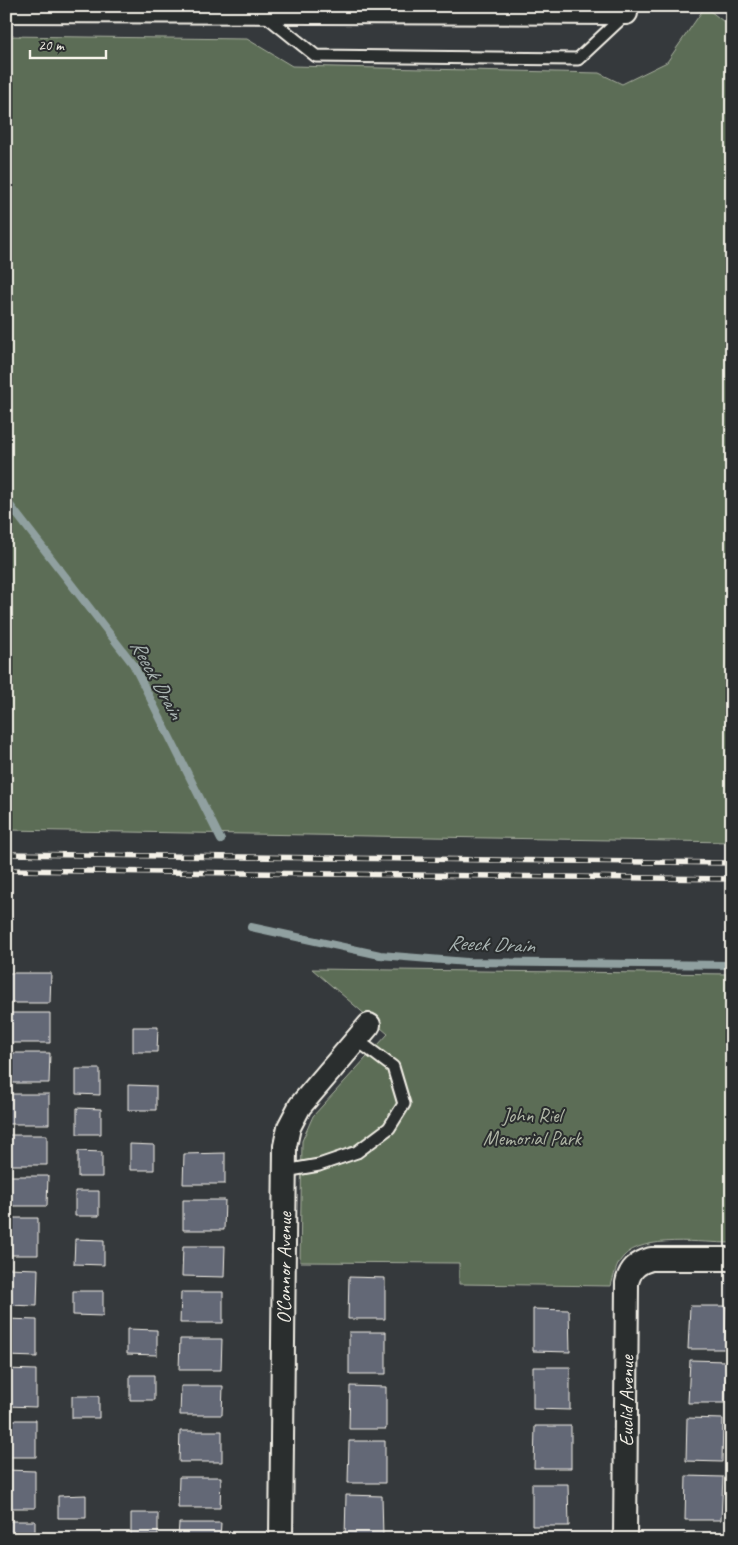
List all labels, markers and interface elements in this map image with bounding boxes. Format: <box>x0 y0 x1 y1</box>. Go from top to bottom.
scale bar <box>30 28 106 60</box>
text: 20 m <box>38 36 65 55</box>
water label: Reeck Drain <box>125 635 190 725</box>
water label: Reeck Drain <box>447 929 536 959</box>
park label: John Riel Memorial Park <box>483 1103 583 1151</box>
street label: O'Connor Avenue <box>271 1210 297 1324</box>
street label: Euclid Avenue <box>613 1354 639 1447</box>

